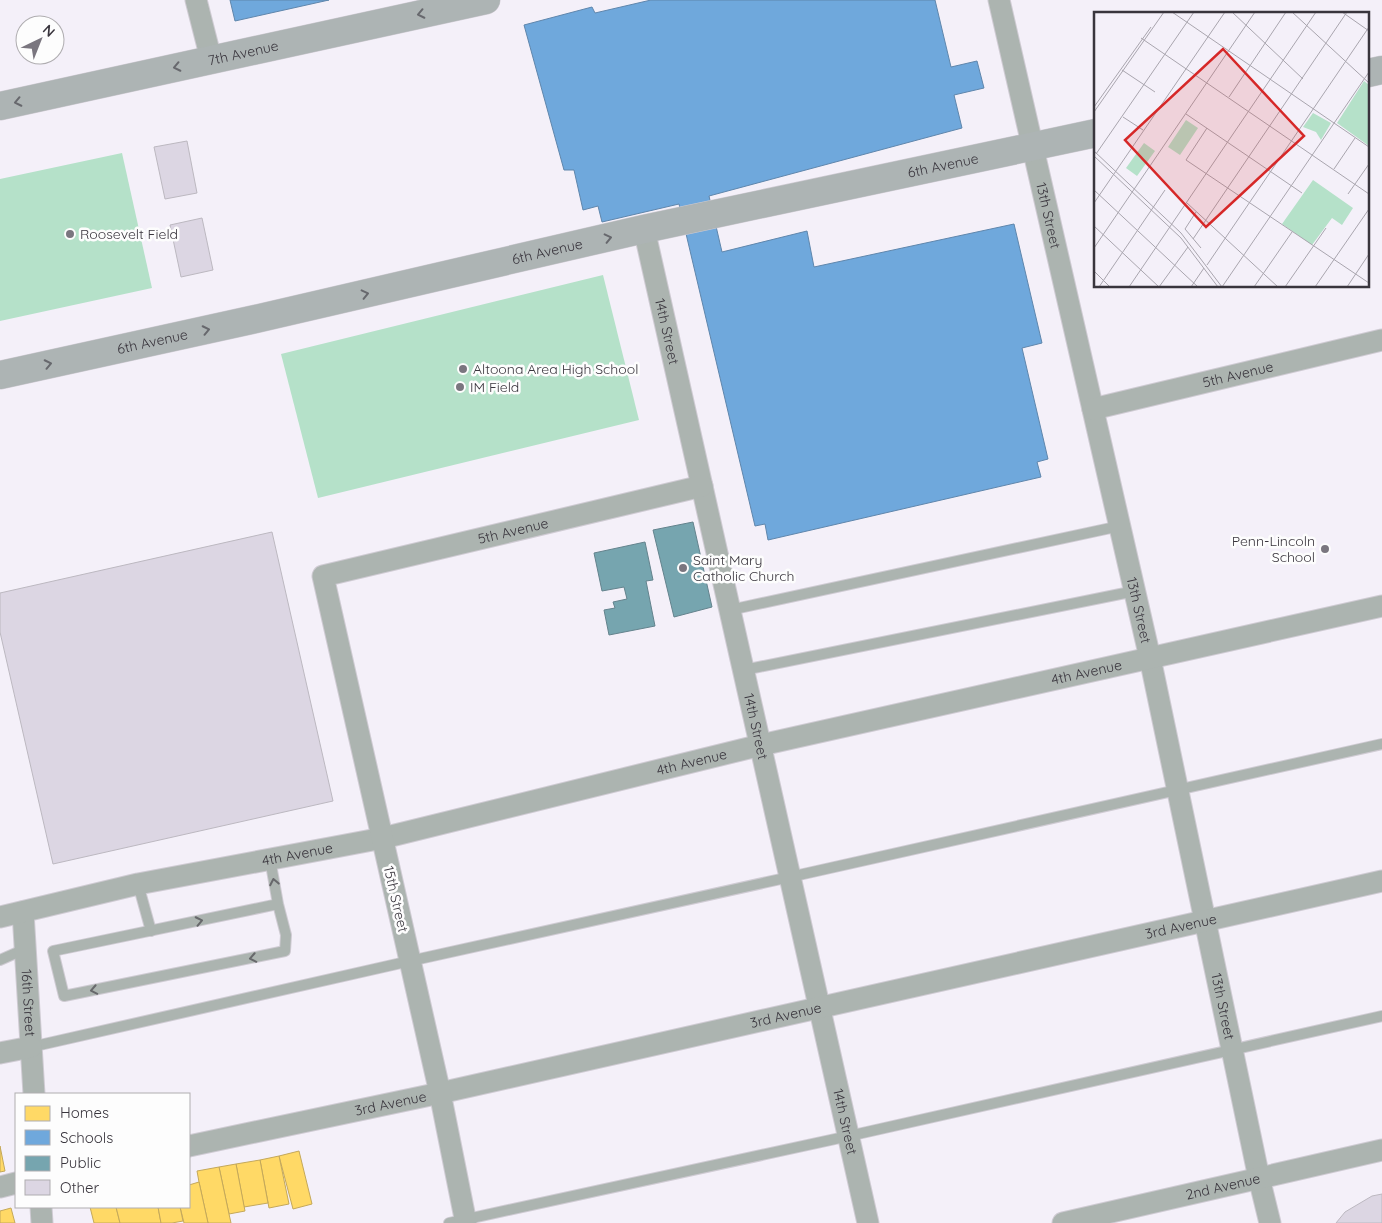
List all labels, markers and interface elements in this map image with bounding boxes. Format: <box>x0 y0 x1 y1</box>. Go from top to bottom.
one-way arrow <box>417 8 426 19</box>
inset map <box>1094 12 1370 288</box>
north arrow <box>15 15 65 65</box>
text: N <box>39 20 59 41</box>
street label: 7th Avenue <box>206 36 280 69</box>
one-way arrow <box>172 61 181 72</box>
one-way arrow <box>14 96 23 107</box>
street label: 6th Avenue <box>906 149 980 182</box>
street label: 13th Street <box>1032 181 1065 250</box>
place label: Roosevelt Field <box>80 225 178 243</box>
marker: Roosevelt Field <box>64 228 76 240</box>
one-way arrow <box>604 233 613 244</box>
street label: 6th Avenue <box>510 235 584 268</box>
one-way arrow <box>360 289 369 300</box>
street label: 14th Street <box>651 297 683 366</box>
street label: 6th Avenue <box>115 325 190 358</box>
one-way arrow <box>202 325 211 335</box>
street label: 5th Avenue <box>1201 357 1275 392</box>
one-way arrow <box>43 360 52 370</box>
place label: Altoona Area High School <box>473 360 638 378</box>
marker: Altoona Area High School <box>457 363 469 375</box>
place label: IM Field <box>470 378 519 396</box>
marker: IM Field <box>454 381 466 393</box>
street label: 5th Avenue <box>476 514 550 548</box>
place label: Penn-Lincoln School <box>1232 532 1315 566</box>
marker: Penn-Lincoln School <box>1319 543 1331 555</box>
place label: Saint Mary Catholic Church <box>693 551 794 585</box>
marker: Saint Mary Catholic Church <box>677 562 689 574</box>
street label: 13th Street <box>1123 575 1155 645</box>
street label: 4th Avenue <box>1049 655 1124 689</box>
street label: 14th Street <box>740 692 772 762</box>
street label: 4th Avenue <box>655 745 729 779</box>
street label: 4th Avenue <box>260 839 334 870</box>
street label: 15th Street <box>380 864 412 934</box>
one-way arrow <box>269 878 280 886</box>
street label: 3rd Avenue <box>1144 909 1218 943</box>
one-way arrow <box>194 916 203 927</box>
one-way arrow <box>249 952 258 963</box>
street label: 16th Street <box>17 969 40 1037</box>
street label: 13th Street <box>1207 972 1239 1041</box>
one-way arrow <box>90 984 99 995</box>
street label: 3rd Avenue <box>748 998 823 1032</box>
street label: 3rd Avenue <box>353 1087 428 1120</box>
street label: 14th Street <box>829 1087 861 1157</box>
legend <box>15 1093 190 1208</box>
text: Homes <box>60 1103 109 1122</box>
text: Schools <box>60 1128 113 1147</box>
text: Public <box>60 1153 101 1172</box>
street label: 2nd Avenue <box>1184 1169 1262 1204</box>
text: Other <box>60 1178 100 1197</box>

